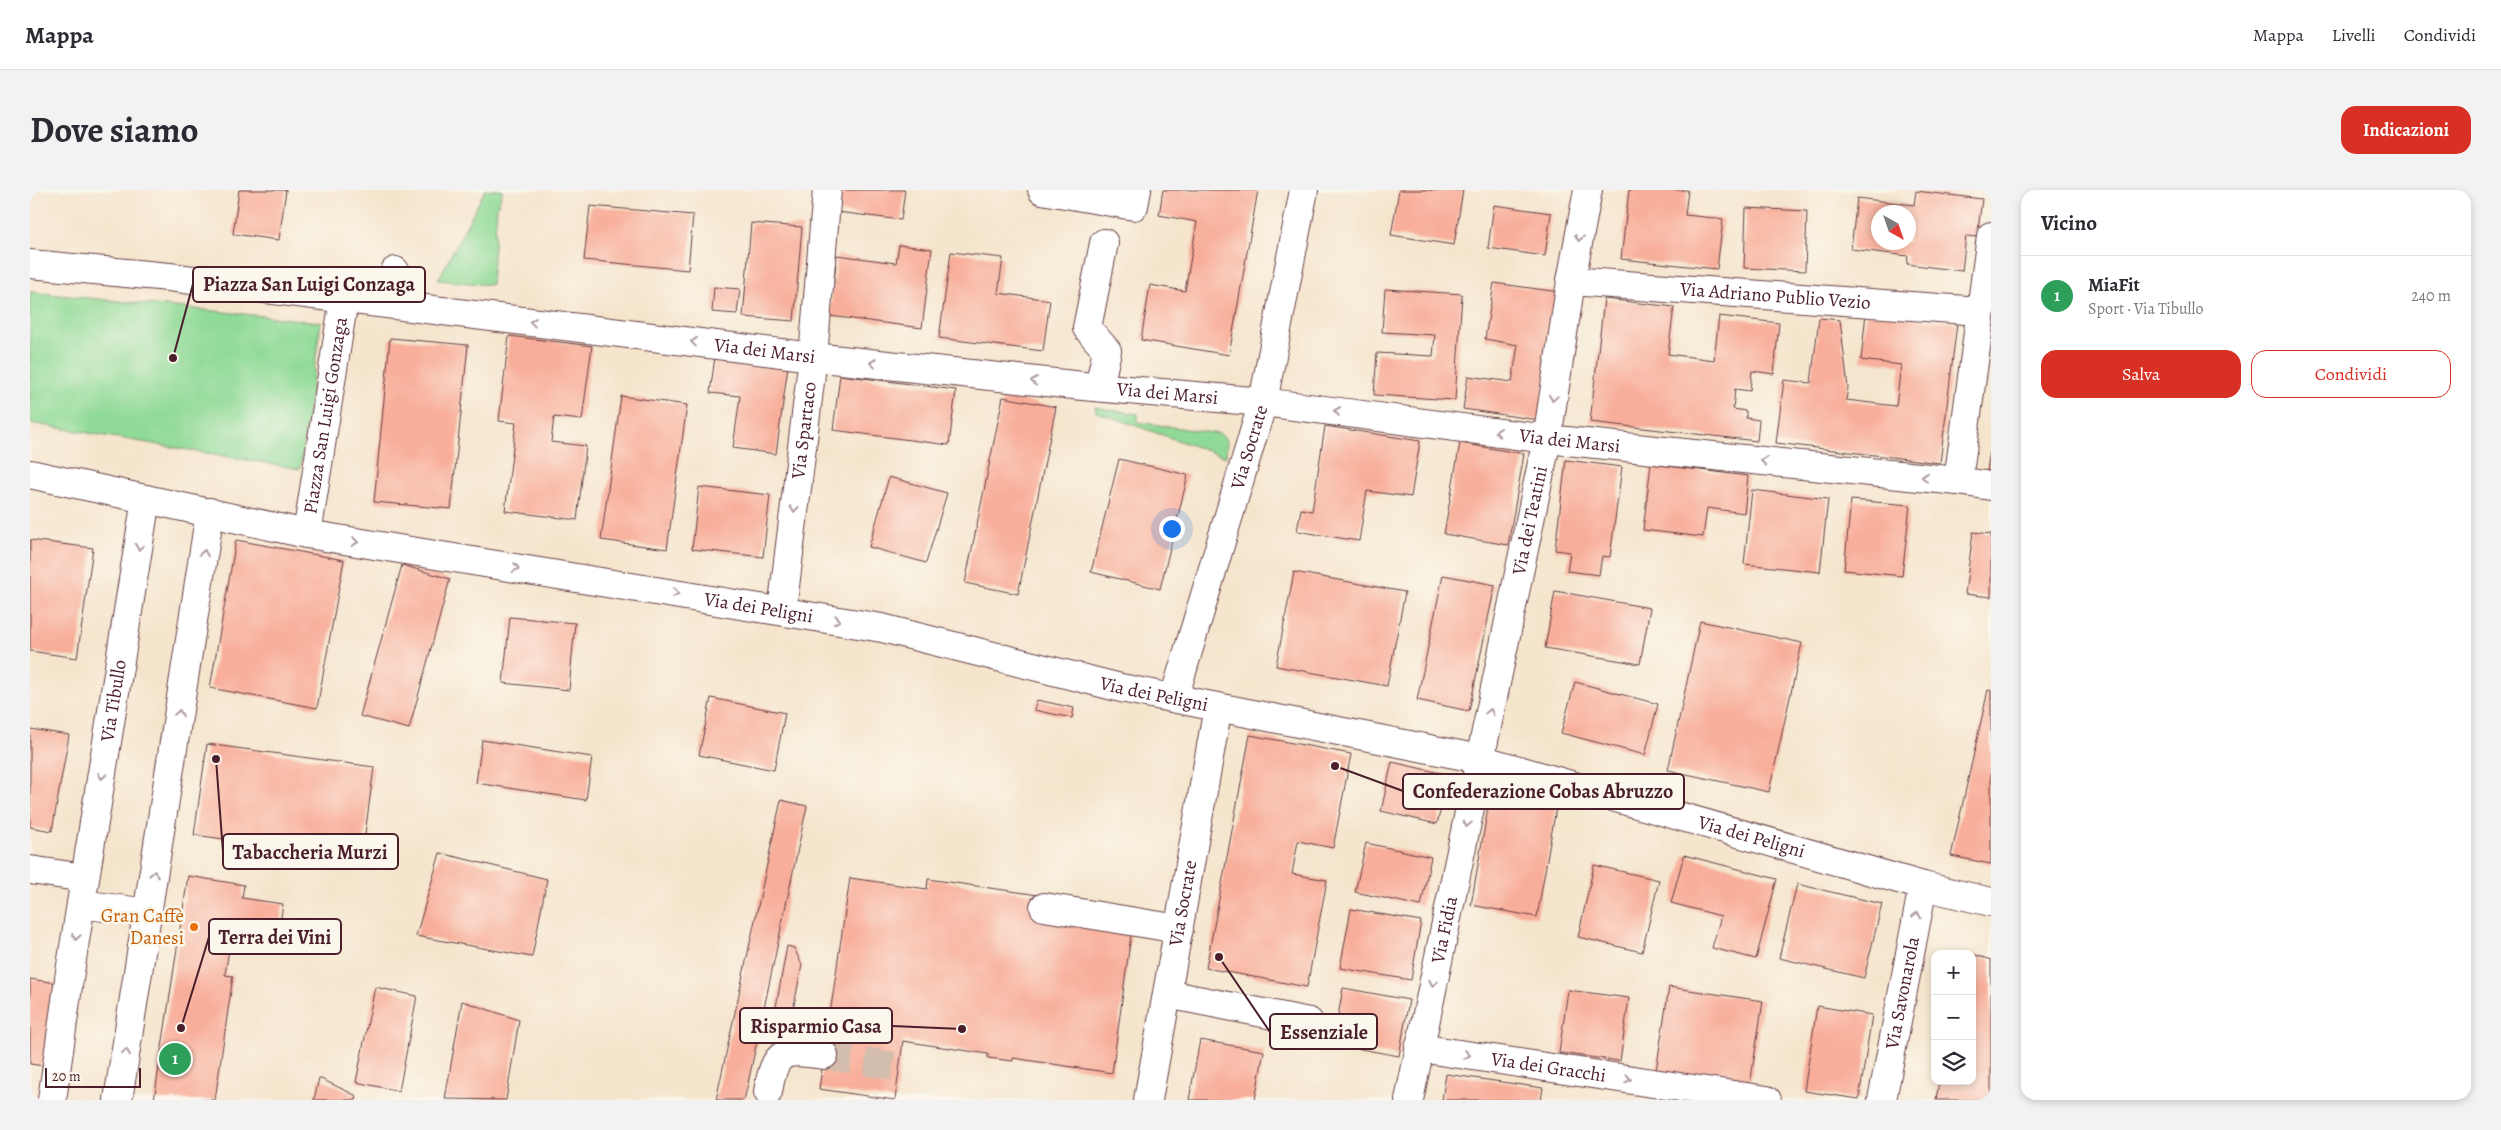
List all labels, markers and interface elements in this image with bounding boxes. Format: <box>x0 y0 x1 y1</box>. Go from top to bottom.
text: Mappa <box>25 19 94 51</box>
text: Mappa <box>2253 23 2304 47</box>
text: Livelli <box>2332 23 2376 47</box>
text: Condividi <box>2404 23 2476 47</box>
text: Dove siamo <box>30 106 199 154</box>
button: Indicazioni <box>2341 106 2471 154</box>
north arrow <box>1871 205 1916 250</box>
text: Vicino <box>2041 209 2097 237</box>
one-way arrow <box>1574 234 1584 242</box>
callout: Piazza San Luigi Conzaga <box>193 267 425 302</box>
text: Piazza San Luigi Conzaga <box>203 271 415 298</box>
text: MiaFit <box>2088 272 2140 298</box>
street label: Via Adriano Publio Vezio <box>1678 276 1872 316</box>
text: 1 <box>2054 285 2060 307</box>
text: 240 m <box>2411 285 2451 307</box>
text: Sport · Via Tibullo <box>2088 298 2203 320</box>
street label: Piazza San Luigi Gonzaga <box>297 315 354 516</box>
one-way arrow <box>528 317 536 328</box>
street label: Via dei Marsi <box>712 332 817 370</box>
one-way arrow <box>690 337 698 348</box>
button: Salva <box>2041 350 2241 398</box>
button: Condividi <box>2251 350 2451 398</box>
one-way arrow <box>868 358 876 369</box>
one-way arrow <box>1030 376 1038 387</box>
street label: Via dei Marsi <box>1115 376 1219 411</box>
street label: Via Spartaco <box>785 380 823 481</box>
one-way arrow <box>1549 394 1559 403</box>
street label: Via Socrate <box>1224 402 1274 493</box>
one-way arrow <box>1332 406 1340 417</box>
street label: Via dei Marsi <box>1516 422 1622 459</box>
one-way arrow <box>1493 427 1501 438</box>
one-way arrow <box>1759 456 1767 467</box>
street label: Via dei Teatini <box>1506 464 1554 578</box>
one-way arrow <box>1921 472 1929 483</box>
one-way arrow <box>790 505 800 514</box>
your location <box>1159 516 1185 542</box>
one-way arrow <box>351 536 360 546</box>
one-way arrow <box>134 543 144 551</box>
one-way arrow <box>198 549 208 557</box>
one-way arrow <box>511 562 520 572</box>
street label: Via dei Peligni <box>701 586 815 630</box>
one-way arrow <box>672 588 681 598</box>
one-way arrow <box>832 615 841 625</box>
street label: Via Tibullo <box>94 658 133 745</box>
street label: Via dei Peligni <box>1096 670 1210 718</box>
one-way arrow <box>1485 707 1495 716</box>
one-way arrow <box>173 709 183 718</box>
one-way arrow <box>97 772 107 781</box>
callout: Confederazione Cobas Abruzzo <box>1403 774 1684 809</box>
text: Confederazione Cobas Abruzzo <box>1413 778 1673 805</box>
street label: Via dei Peligni <box>1694 809 1808 865</box>
one-way arrow <box>1462 820 1472 829</box>
callout: Tabaccheria Murzi <box>223 834 398 869</box>
text: Tabaccheria Murzi <box>233 839 388 866</box>
street label: Via Socrate <box>1162 858 1203 949</box>
one-way arrow <box>148 870 158 878</box>
street label: Via Fidia <box>1425 894 1464 967</box>
place label: Gran Caffè Danesi <box>101 903 184 951</box>
one-way arrow <box>1912 910 1922 919</box>
callout: Terra dei Vini <box>209 919 341 954</box>
marker: Gran Caffè Danesi <box>188 921 200 933</box>
text: Terra dei Vini <box>219 924 332 951</box>
one-way arrow <box>71 932 81 941</box>
street label: Via Savonarola <box>1879 934 1926 1052</box>
map controls <box>1931 950 1976 1085</box>
button: + <box>1931 950 1976 995</box>
one-way arrow <box>1428 979 1439 988</box>
button: − <box>1931 995 1976 1040</box>
callout: Risparmio Casa <box>740 1008 892 1043</box>
text: Risparmio Casa <box>750 1013 882 1040</box>
callout: Essenziale <box>1270 1014 1377 1049</box>
text: Essenziale <box>1280 1019 1368 1046</box>
pin: 1 <box>159 1040 191 1078</box>
button: layers <box>1931 1040 1976 1085</box>
street label: Via dei Gracchi <box>1488 1046 1608 1089</box>
one-way arrow <box>120 1047 130 1056</box>
one-way arrow <box>1463 1050 1472 1060</box>
scale bar <box>45 1065 141 1088</box>
text: 20 m <box>52 1067 81 1086</box>
one-way arrow <box>1624 1073 1632 1084</box>

